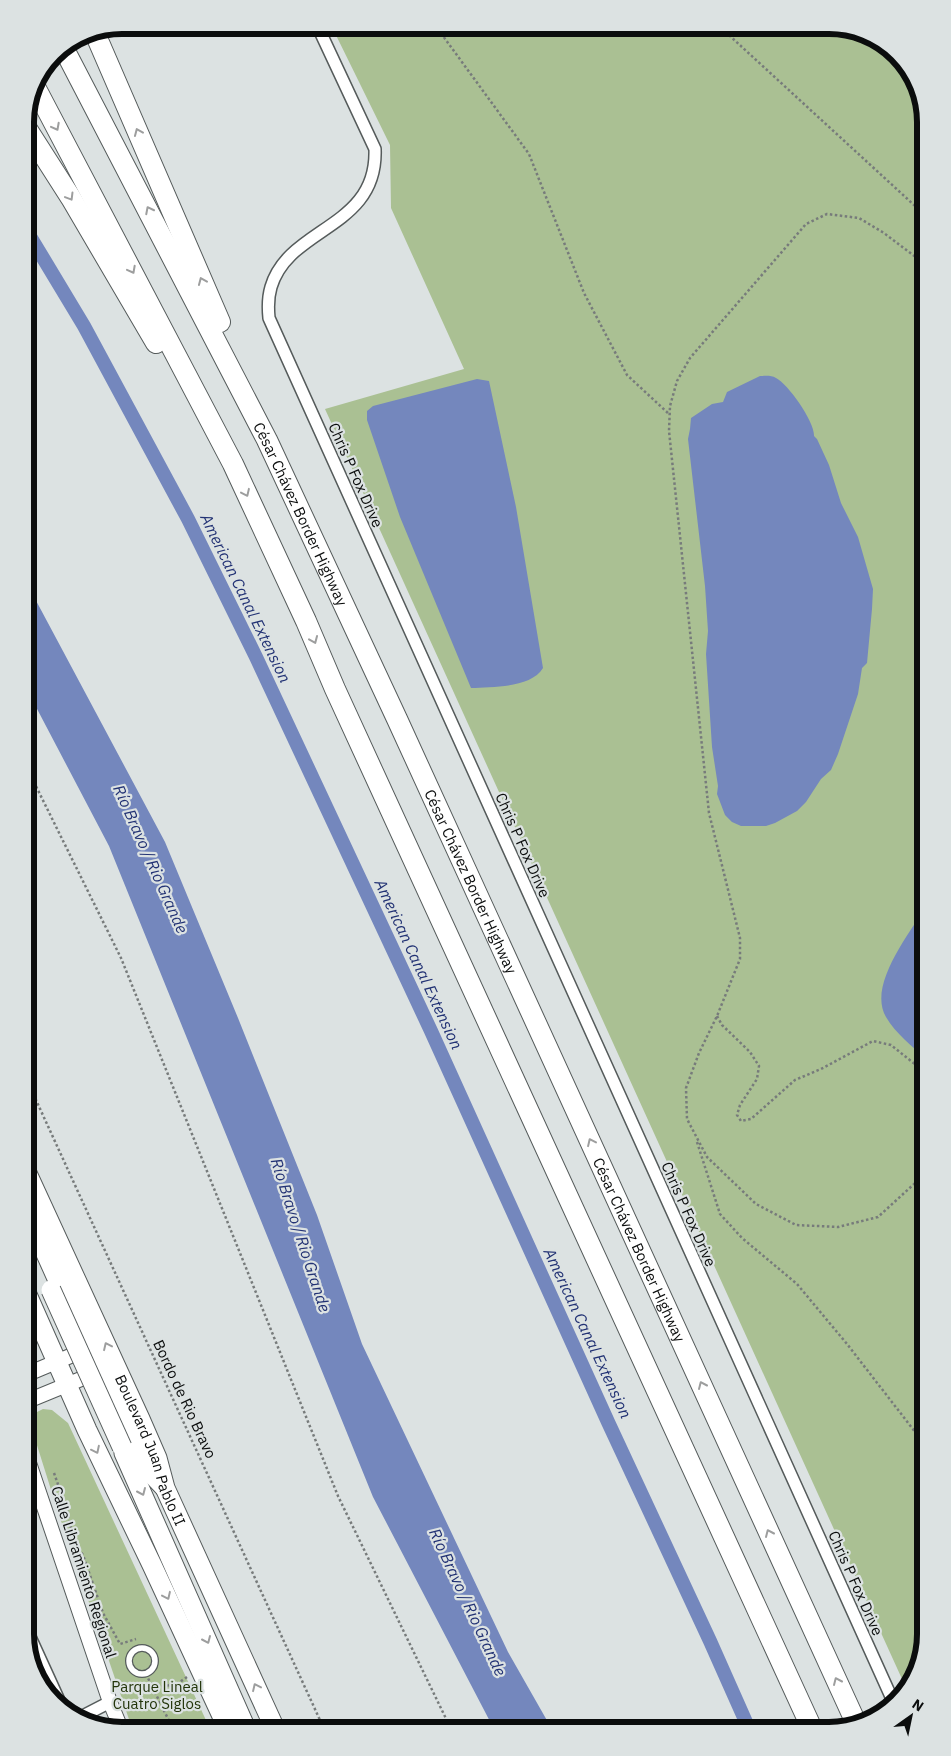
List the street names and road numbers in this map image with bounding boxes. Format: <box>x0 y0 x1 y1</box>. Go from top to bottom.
street label: César Chávez Border Highway <box>250 419 353 609</box>
street label: Chris P Fox Drive <box>324 420 388 530</box>
street label: César Chávez Border Highway <box>421 786 522 977</box>
street label: Chris P Fox Drive <box>491 790 555 900</box>
street label: César Chávez Border Highway <box>589 1154 690 1345</box>
street label: Chris P Fox Drive <box>657 1159 721 1269</box>
street label: Bordo de Rio Bravo <box>149 1337 221 1461</box>
street label: Boulevard Juan Pablo II <box>111 1371 190 1529</box>
street label: Calle Libramiento Regional <box>47 1484 121 1660</box>
street label: Chris P Fox Drive <box>824 1528 888 1638</box>

